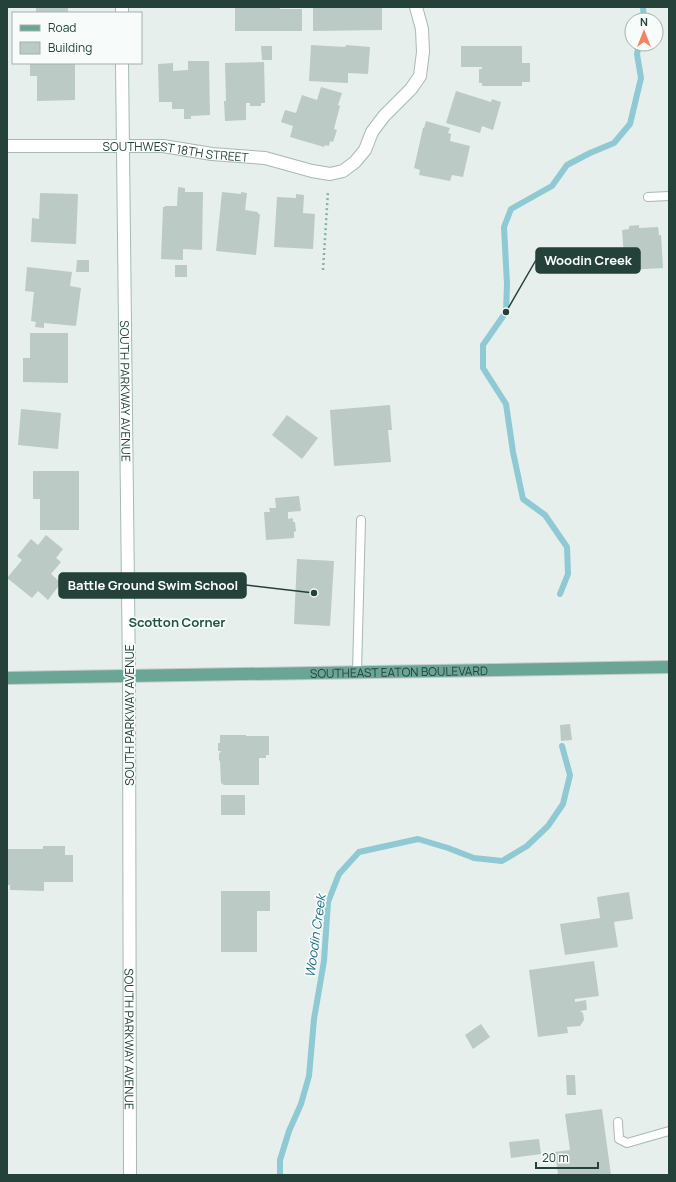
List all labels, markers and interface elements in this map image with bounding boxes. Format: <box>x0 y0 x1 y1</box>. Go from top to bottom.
legend <box>12 12 142 64</box>
north arrow <box>624 12 664 52</box>
text: N <box>640 14 648 29</box>
text: Road <box>48 19 76 36</box>
text: Building <box>48 39 92 56</box>
street label: SOUTHWEST 18TH STREET <box>103 137 250 165</box>
callout: Woodin Creek <box>536 248 640 273</box>
text: Woodin Creek <box>544 251 633 269</box>
street label: SOUTH PARKWAY AVENUE <box>116 320 135 462</box>
callout: Battle Ground Swim School <box>59 573 246 598</box>
text: Battle Ground Swim School <box>68 576 238 594</box>
district label: Scotton Corner <box>129 613 225 631</box>
street label: SOUTH PARKWAY AVENUE <box>121 644 138 786</box>
street label: SOUTHEAST EATON BOULEVARD <box>310 662 488 681</box>
water label: Woodin Creek <box>300 891 330 979</box>
street label: SOUTH PARKWAY AVENUE <box>121 968 138 1110</box>
scale bar <box>536 1144 598 1170</box>
text: 20 m <box>542 1149 569 1166</box>

